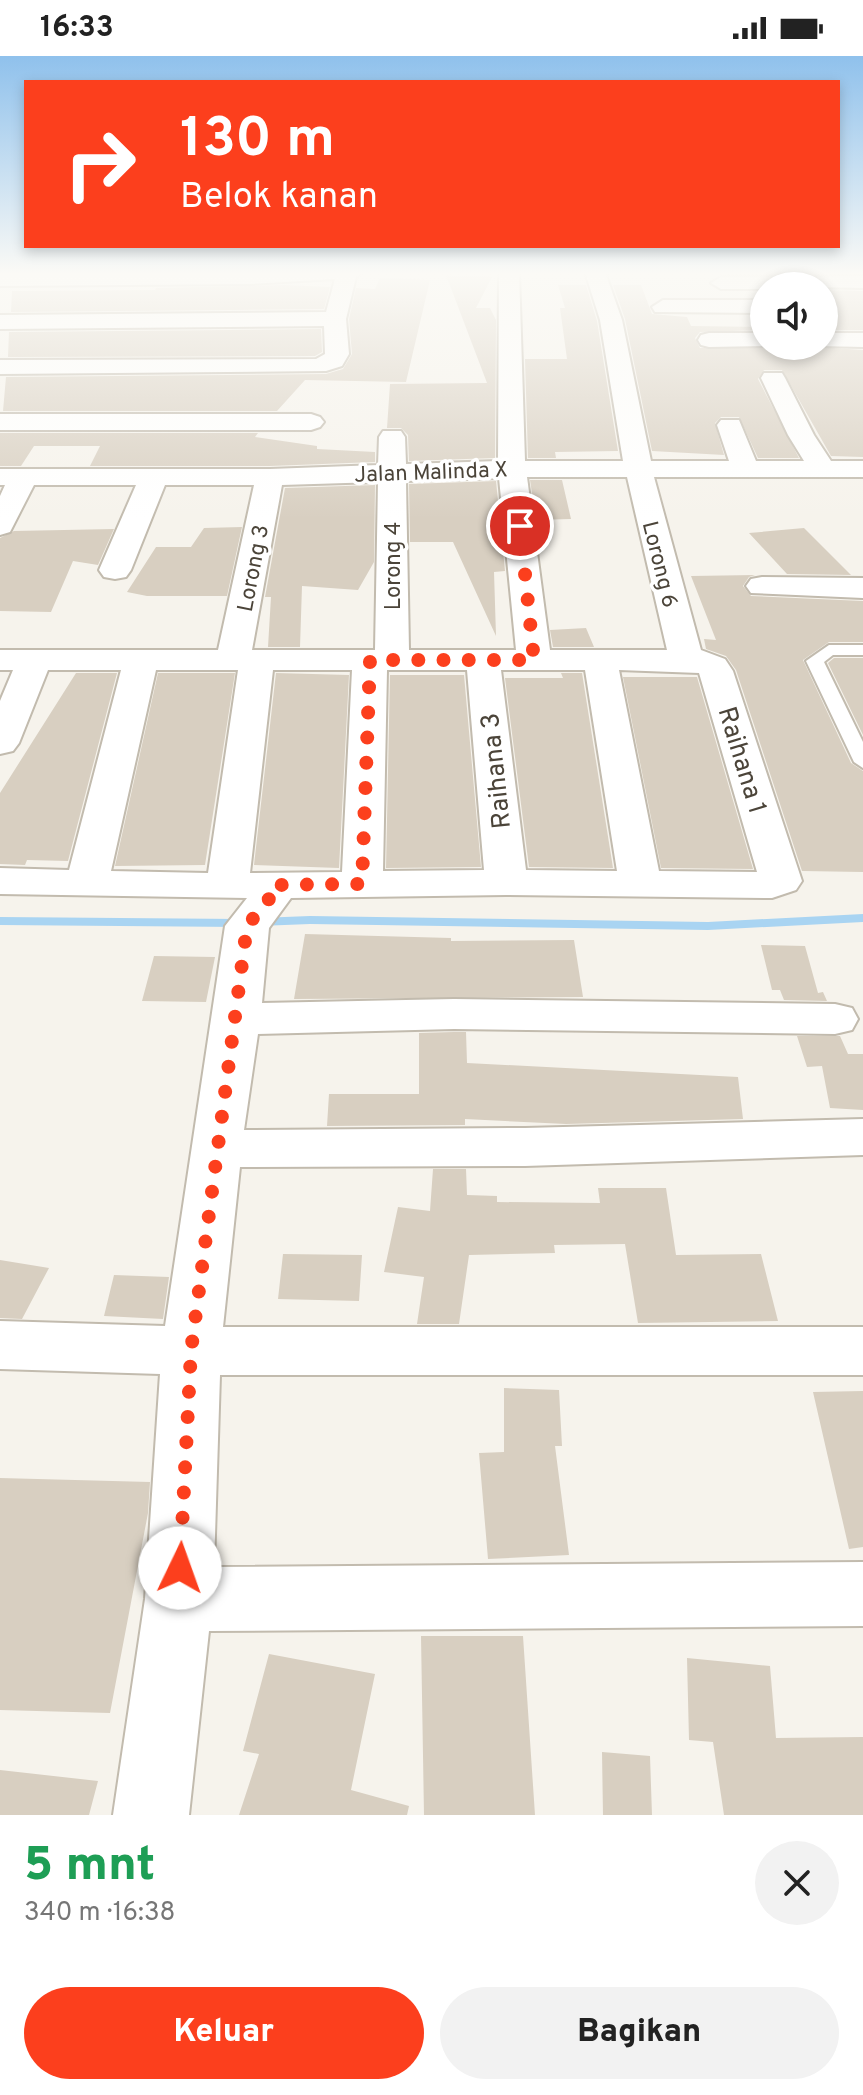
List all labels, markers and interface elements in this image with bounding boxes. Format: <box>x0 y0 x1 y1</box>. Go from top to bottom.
text: 16:33 <box>40 10 114 47</box>
text: 130 m <box>180 106 335 176</box>
icon: right <box>48 112 152 216</box>
text: Belok kanan <box>180 175 378 221</box>
map controls <box>750 272 838 360</box>
button: sound <box>750 272 838 360</box>
street label: Jalan Malinda X <box>354 457 508 490</box>
pin <box>486 492 554 560</box>
icon: arrive <box>498 504 542 548</box>
street label: Lorong 6 <box>635 519 682 611</box>
street label: Lorong 4 <box>381 522 408 610</box>
street label: Lorong 3 <box>233 523 276 614</box>
street label: Raihana 1 <box>709 703 773 818</box>
street label: Raihana 3 <box>475 711 520 830</box>
position arrow <box>138 1526 222 1610</box>
text: 5 mnt <box>24 1837 155 1897</box>
button: close <box>755 1841 839 1925</box>
text: 340 m · 16:38 <box>24 1897 175 1930</box>
button: Keluar <box>24 1987 424 2079</box>
button: Bagikan <box>440 1987 839 2079</box>

